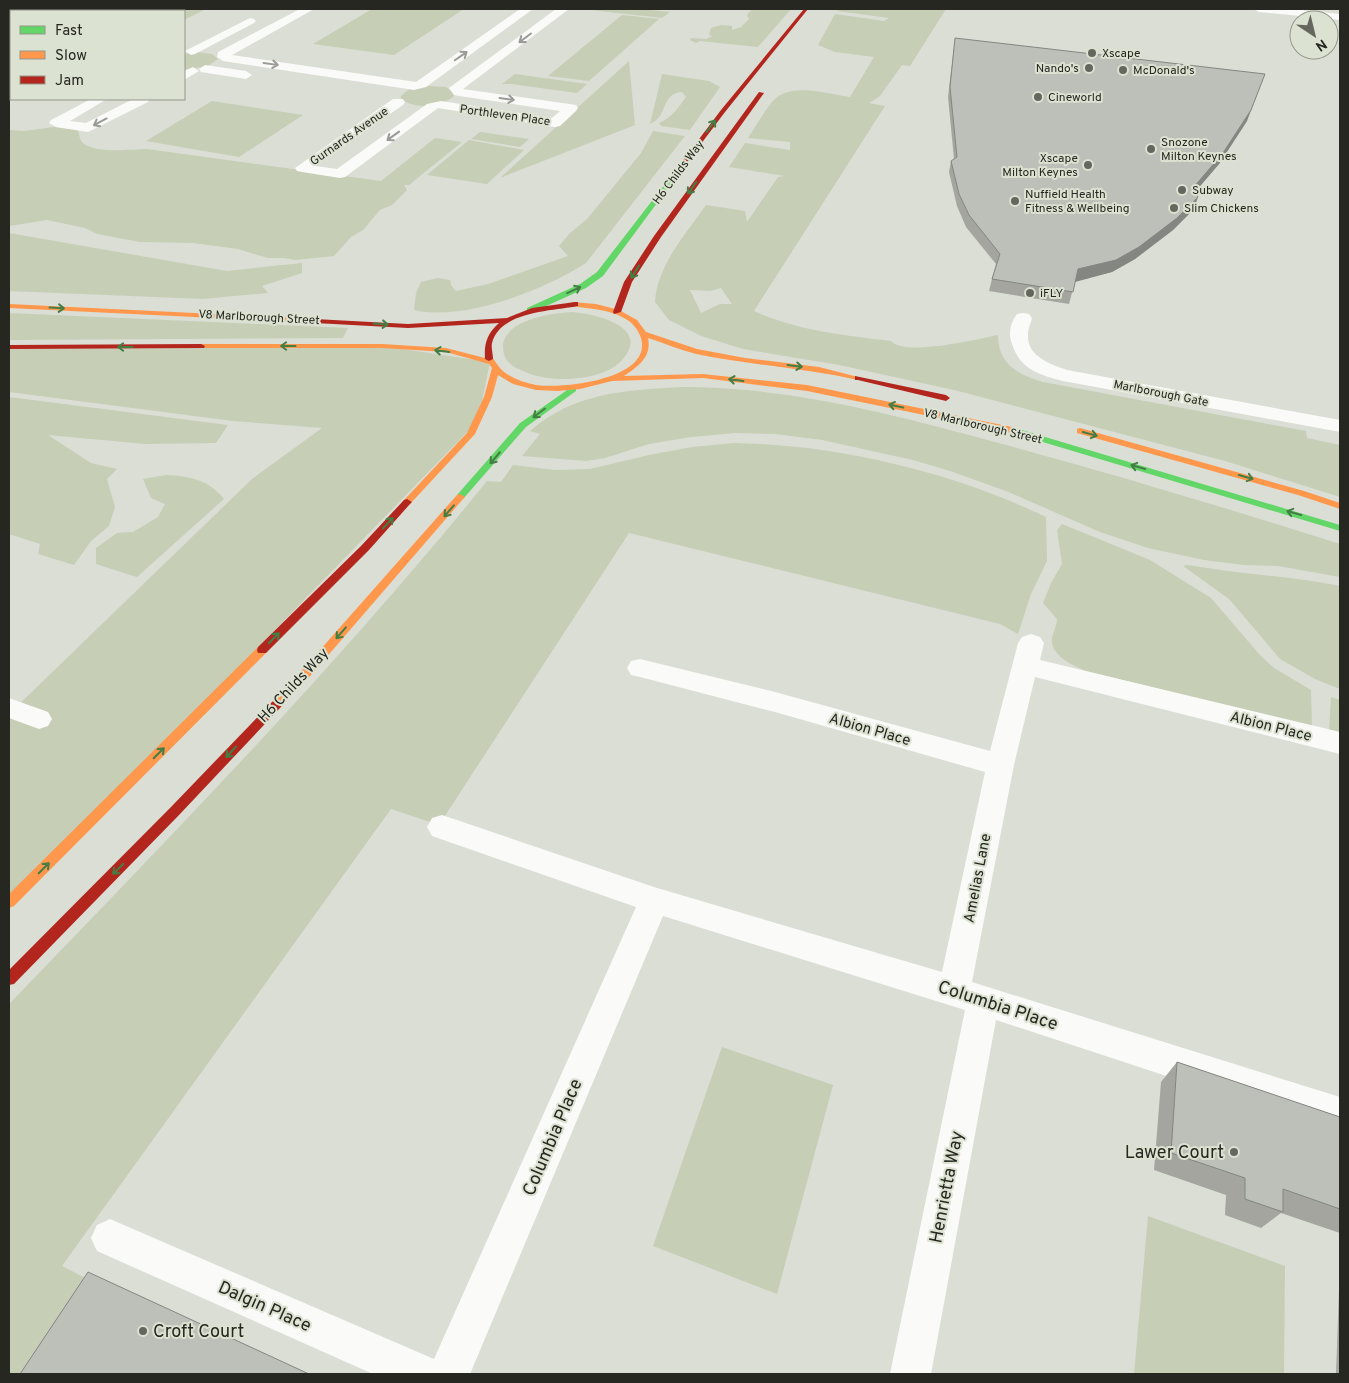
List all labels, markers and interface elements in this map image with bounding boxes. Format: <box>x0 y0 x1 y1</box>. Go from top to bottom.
legend <box>10 10 185 100</box>
north arrow <box>1289 10 1339 60</box>
text: Fast <box>55 22 83 41</box>
one-way arrow <box>518 33 532 43</box>
text: N <box>1312 35 1330 54</box>
place label: Xscape <box>1102 46 1140 62</box>
text: Slow <box>55 47 87 66</box>
marker: Xscape <box>1086 47 1098 59</box>
one-way arrow <box>454 51 468 61</box>
one-way arrow <box>263 60 279 70</box>
place label: Nando's <box>1036 61 1079 77</box>
marker: Nando's <box>1083 62 1095 74</box>
place label: McDonald's <box>1133 63 1195 79</box>
marker: McDonald's <box>1117 64 1129 76</box>
text: Jam <box>55 72 84 91</box>
place label: Cineworld <box>1048 90 1102 106</box>
marker: Cineworld <box>1032 91 1044 103</box>
one-way arrow <box>499 94 515 104</box>
street label: Porthleven Place <box>458 102 551 130</box>
street label: Gurnards Avenue <box>307 104 392 170</box>
one-way arrow <box>93 118 108 127</box>
one-way arrow <box>706 120 717 133</box>
one-way arrow <box>386 131 400 141</box>
place label: Snozone Milton Keynes <box>1161 135 1237 165</box>
street label: H6 Childs Way <box>649 137 708 208</box>
marker: Snozone Milton Keynes <box>1145 143 1157 155</box>
place label: Xscape Milton Keynes <box>1002 151 1078 181</box>
marker: Xscape Milton Keynes <box>1082 159 1094 171</box>
one-way arrow <box>686 180 697 194</box>
place label: Subway <box>1192 183 1234 199</box>
marker: Subway <box>1176 184 1188 196</box>
place label: Nuffield Health Fitness & Wellbeing <box>1025 187 1130 217</box>
marker: Nuffield Health Fitness & Wellbeing <box>1009 195 1021 207</box>
place label: Slim Chickens <box>1184 201 1259 217</box>
marker: Slim Chickens <box>1168 202 1180 214</box>
one-way arrow <box>629 265 639 279</box>
one-way arrow <box>566 284 581 294</box>
place label: iFLY <box>1040 286 1063 302</box>
marker: iFLY <box>1024 287 1036 299</box>
one-way arrow <box>49 304 65 313</box>
street label: V8 Marlborough Street <box>198 307 320 329</box>
one-way arrow <box>372 319 388 328</box>
one-way arrow <box>118 342 134 352</box>
one-way arrow <box>280 342 296 351</box>
one-way arrow <box>435 346 451 356</box>
one-way arrow <box>787 361 803 371</box>
one-way arrow <box>728 375 744 385</box>
street label: Marlborough Gate <box>1112 377 1210 411</box>
one-way arrow <box>888 401 904 411</box>
street label: V8 Marlborough Street <box>922 406 1044 448</box>
one-way arrow <box>533 408 546 419</box>
one-way arrow <box>1081 429 1097 439</box>
one-way arrow <box>489 451 501 464</box>
one-way arrow <box>1130 462 1146 472</box>
one-way arrow <box>1238 473 1254 483</box>
one-way arrow <box>443 504 455 517</box>
one-way arrow <box>1286 508 1302 518</box>
one-way arrow <box>382 517 394 529</box>
one-way arrow <box>336 626 347 639</box>
one-way arrow <box>268 632 280 645</box>
street label: H6 Childs Way <box>255 645 334 727</box>
street label: Albion Place <box>1228 708 1314 747</box>
street label: Albion Place <box>827 710 912 751</box>
one-way arrow <box>225 746 237 758</box>
one-way arrow <box>153 747 165 760</box>
street label: Amelias Lane <box>961 832 996 925</box>
one-way arrow <box>38 862 50 874</box>
one-way arrow <box>112 863 124 875</box>
street label: Columbia Place <box>935 976 1061 1037</box>
street label: Columbia Place <box>518 1076 588 1200</box>
street label: Henrietta Way <box>925 1129 970 1245</box>
place label: Lawer Court <box>1125 1142 1224 1165</box>
marker: Lawer Court <box>1228 1146 1240 1158</box>
street label: Dalgin Place <box>214 1277 315 1338</box>
place label: Croft Court <box>153 1321 244 1344</box>
marker: Croft Court <box>137 1325 149 1337</box>

